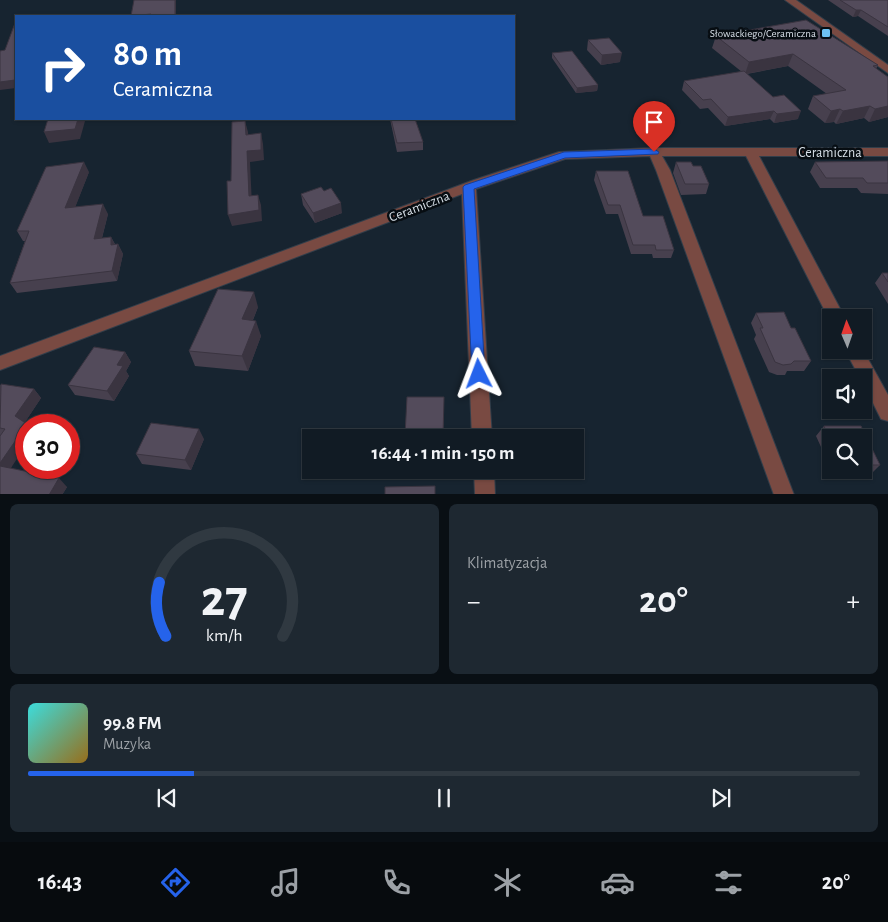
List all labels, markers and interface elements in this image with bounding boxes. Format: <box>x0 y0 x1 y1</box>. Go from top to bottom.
marker: Słowackiego/Ceramiczna <box>820 27 832 39</box>
place label: Słowackiego/Ceramiczna <box>710 28 816 39</box>
icon: right <box>30 35 95 100</box>
text: 80 m <box>113 37 182 72</box>
text: Ceramiczna <box>113 78 213 100</box>
pin <box>633 101 675 152</box>
icon: arrive <box>640 108 668 136</box>
street label: Ceramiczna <box>798 146 862 160</box>
street label: Ceramiczna <box>387 189 452 225</box>
north arrow <box>822 309 872 359</box>
map controls <box>822 309 872 479</box>
position arrow <box>452 347 504 399</box>
button: sound <box>822 369 872 419</box>
speed limit sign: 30 <box>15 414 80 479</box>
button: search <box>822 429 872 479</box>
text: 16:44 · 1 min · 150 m <box>372 444 514 463</box>
text: Klimatyzacja <box>467 555 547 571</box>
text: 27 <box>201 573 248 625</box>
text: 20° <box>639 582 688 620</box>
text: − <box>467 588 480 616</box>
text: + <box>847 588 860 616</box>
text: km/h <box>206 627 243 645</box>
text: 99.8 FM <box>103 714 162 733</box>
text: Muzyka <box>103 736 151 752</box>
icon: previous <box>153 784 181 812</box>
icon: pause <box>430 784 458 812</box>
icon: next <box>707 784 735 812</box>
icon: directions <box>158 865 193 900</box>
icon: music <box>268 865 303 900</box>
icon: phone <box>379 865 414 900</box>
icon: climate <box>490 865 525 900</box>
icon: car <box>600 865 635 900</box>
icon: filters <box>711 865 746 900</box>
text: 16:43 <box>38 871 82 893</box>
text: 20° <box>822 871 850 893</box>

